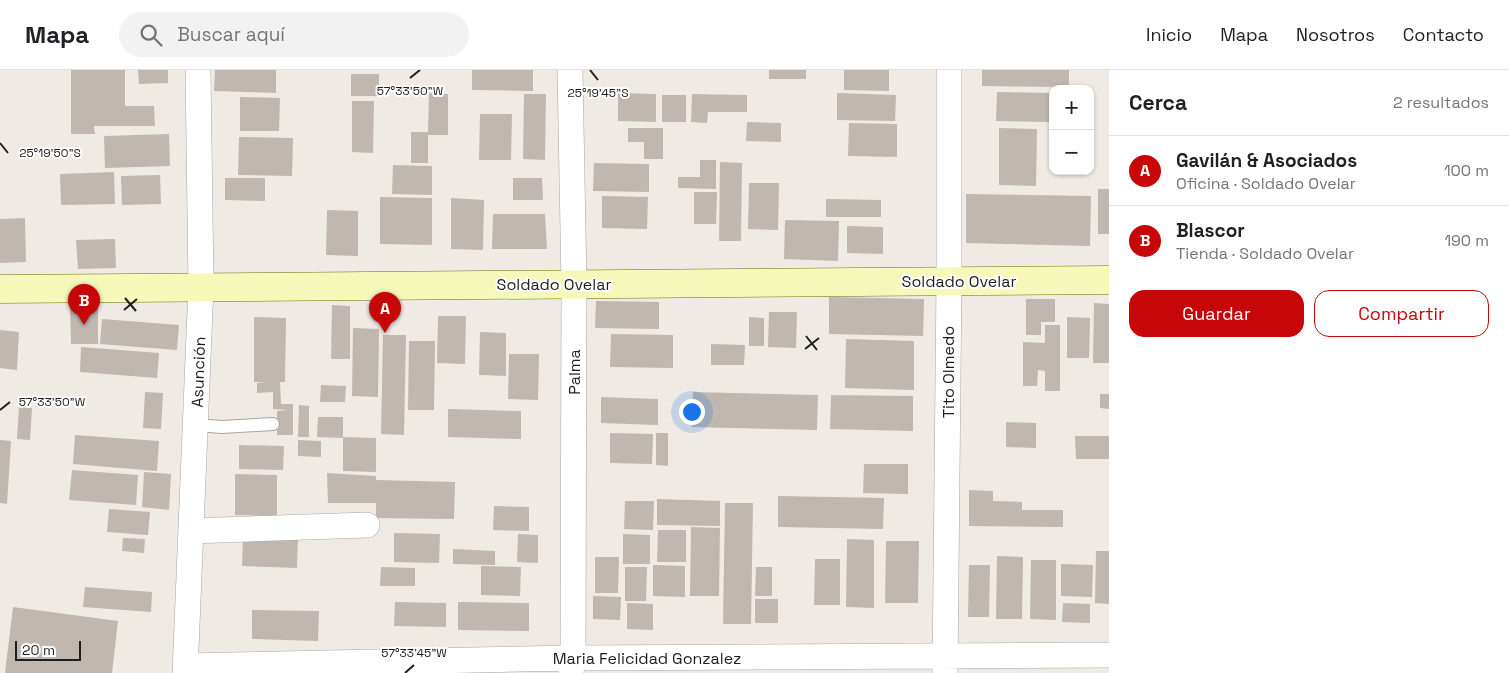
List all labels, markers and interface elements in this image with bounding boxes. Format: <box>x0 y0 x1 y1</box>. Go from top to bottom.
search box <box>119 12 469 57</box>
text: Mapa <box>25 19 89 50</box>
icon: search <box>137 21 165 49</box>
text: Buscar aquí <box>177 22 285 47</box>
text: Inicio <box>1146 23 1192 46</box>
text: Mapa <box>1220 23 1268 46</box>
text: Nosotros <box>1296 23 1375 46</box>
text: Contacto <box>1403 23 1484 46</box>
text: 57°33'50"W <box>377 83 444 99</box>
text: 25°19'45"S <box>567 85 629 101</box>
map controls <box>1049 85 1094 175</box>
button: + <box>1049 85 1094 130</box>
text: Cerca <box>1129 89 1187 116</box>
text: 2 resultados <box>1393 92 1489 113</box>
button: − <box>1049 130 1094 175</box>
text: 25°19'50"S <box>19 145 81 161</box>
text: Gavilán & Asociados <box>1176 148 1357 173</box>
text: A <box>1140 160 1150 181</box>
text: 100 m <box>1444 160 1489 181</box>
text: Oficina · Soldado Ovelar <box>1176 173 1356 194</box>
text: Blascor <box>1176 218 1245 243</box>
text: B <box>1140 230 1150 251</box>
text: 190 m <box>1444 230 1489 251</box>
text: Tienda · Soldado Ovelar <box>1176 243 1354 264</box>
street label: Soldado Ovelar <box>902 271 1016 292</box>
street label: Soldado Ovelar <box>497 274 611 295</box>
pin: B <box>68 284 100 325</box>
button: Guardar <box>1129 290 1304 337</box>
button: Compartir <box>1314 290 1489 337</box>
pin: A <box>369 292 401 333</box>
street label: Tito Olmedo <box>938 326 959 418</box>
street label: Asunción <box>187 336 210 408</box>
street label: Palma <box>564 349 585 395</box>
text: 57°33'50"W <box>19 394 86 410</box>
your location <box>679 399 705 425</box>
scale bar <box>15 638 81 661</box>
text: 20 m <box>22 641 55 659</box>
text: 57°33'45"W <box>381 645 447 661</box>
street label: Maria Felicidad Gonzalez <box>553 648 741 669</box>

